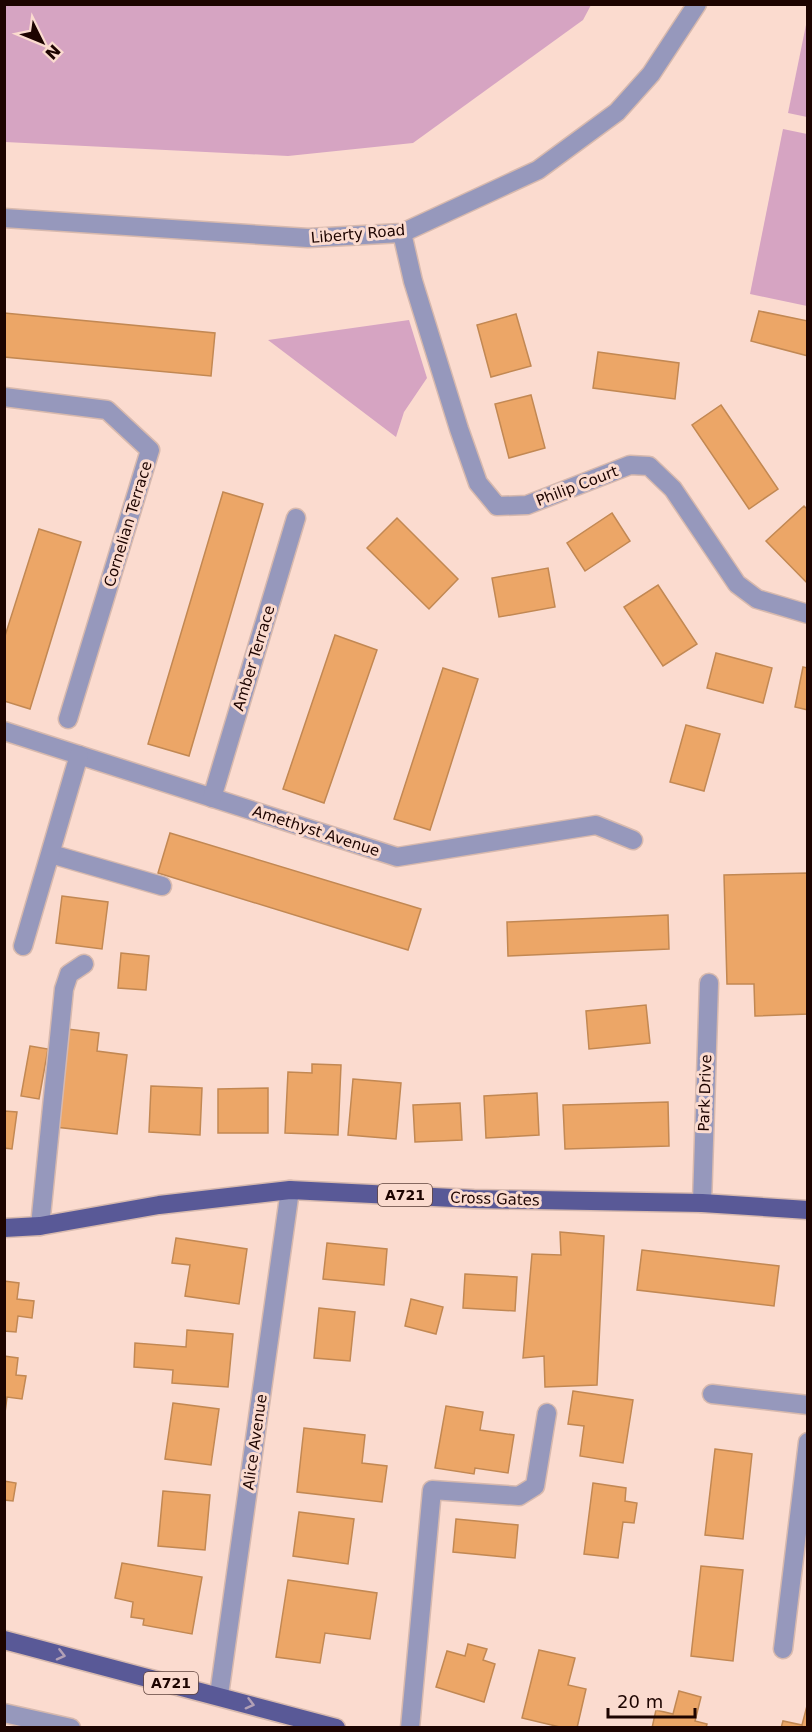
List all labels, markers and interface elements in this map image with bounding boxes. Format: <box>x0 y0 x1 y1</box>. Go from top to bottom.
north arrow <box>12 12 72 72</box>
text: N <box>41 41 64 63</box>
street label: Liberty Road <box>310 221 406 247</box>
street label: Cornelian Terrace <box>100 459 156 589</box>
street label: Philip Court <box>533 462 621 510</box>
street label: Amber Terrace <box>229 603 279 713</box>
street label: Amethyst Avenue <box>250 802 382 860</box>
street label: Park Drive <box>695 1054 715 1132</box>
road number: A721 <box>378 1184 432 1206</box>
street label: Cross Gates <box>450 1188 540 1210</box>
street label: Alice Avenue <box>239 1393 271 1491</box>
one-way arrow <box>56 1647 66 1660</box>
road number: A721 <box>144 1672 198 1694</box>
scale bar <box>608 1681 695 1719</box>
text: 20 m <box>617 1691 663 1712</box>
one-way arrow <box>245 1696 255 1709</box>

